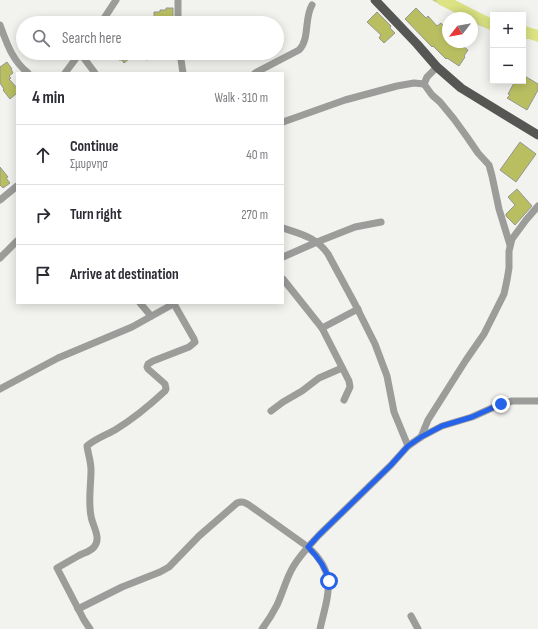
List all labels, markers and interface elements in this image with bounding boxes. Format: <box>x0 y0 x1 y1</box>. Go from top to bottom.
north arrow <box>442 12 478 48</box>
map controls <box>490 12 526 84</box>
button: + <box>490 12 526 48</box>
search box <box>16 16 284 60</box>
icon: search <box>30 27 52 49</box>
text: Search here <box>62 29 122 48</box>
button: − <box>490 48 526 84</box>
text: 4 min <box>32 88 65 108</box>
text: Walk · 310 m <box>215 90 268 106</box>
text: Continue <box>70 137 119 156</box>
icon: ahead <box>32 144 54 166</box>
text: 40 m <box>246 147 268 163</box>
text: Σμυρνησ <box>70 156 108 172</box>
icon: right <box>32 204 54 226</box>
text: Turn right <box>70 205 122 224</box>
text: 270 m <box>241 207 268 223</box>
icon: arrive <box>32 264 54 286</box>
text: Arrive at destination <box>70 265 179 284</box>
route end <box>492 395 510 413</box>
route start <box>320 572 338 590</box>

